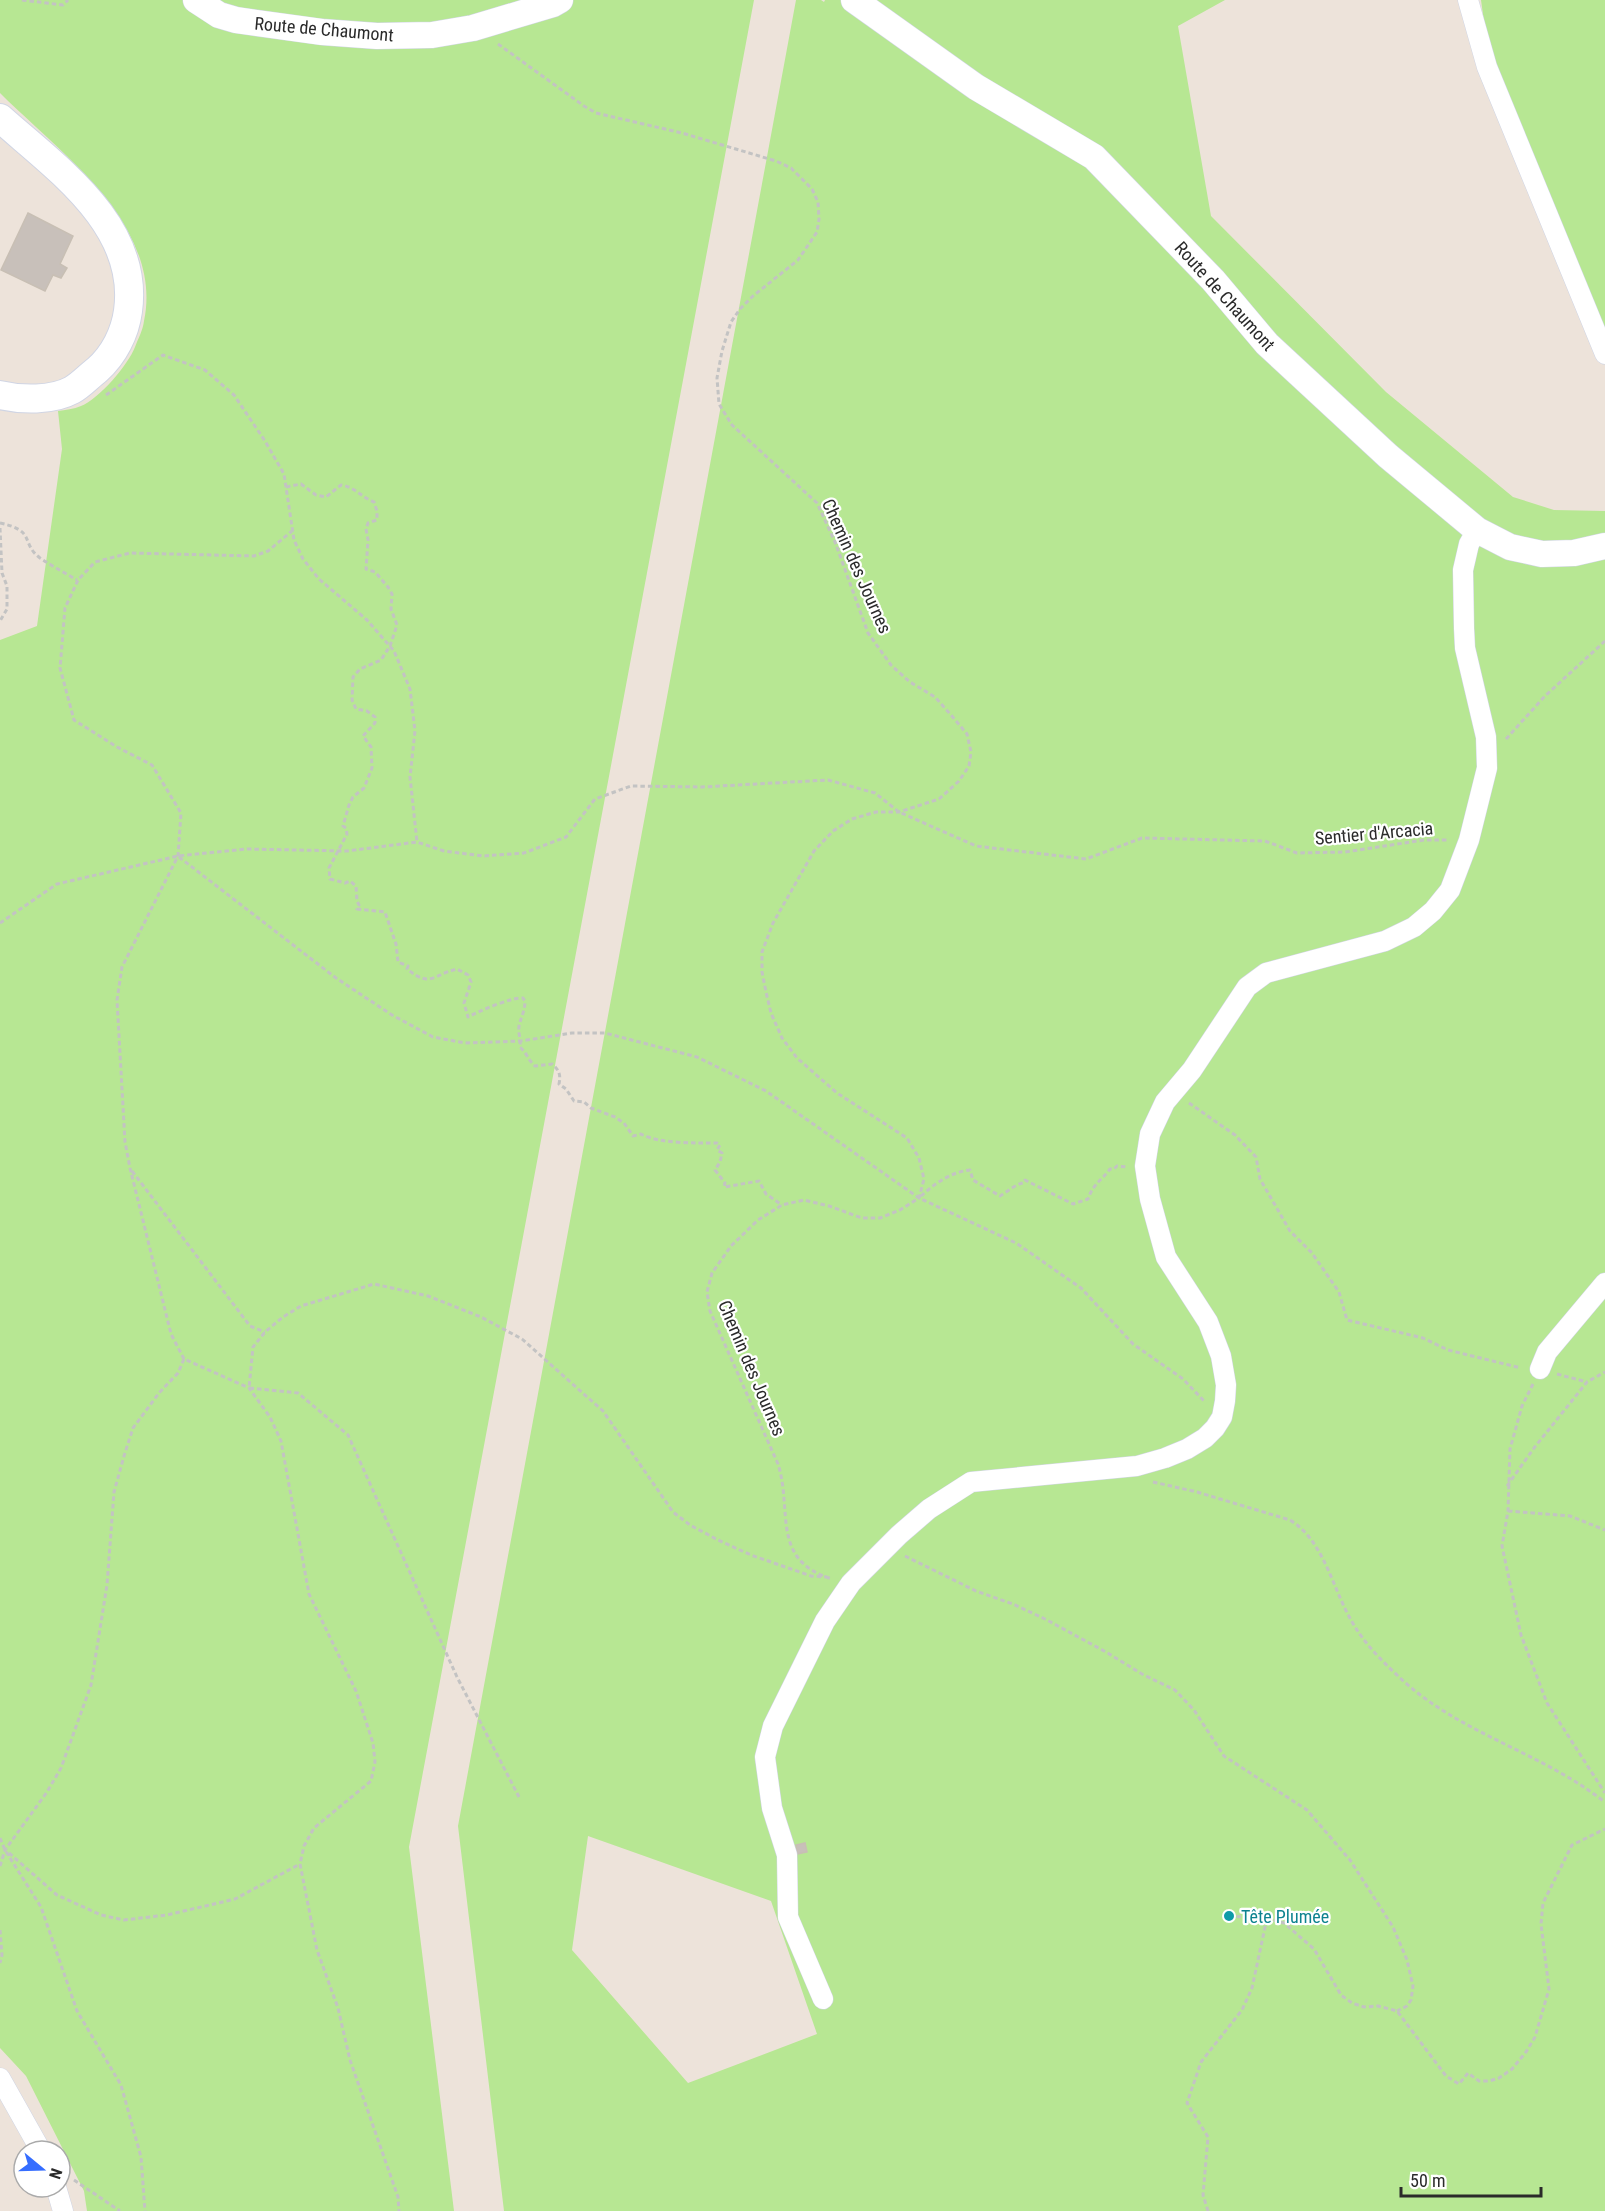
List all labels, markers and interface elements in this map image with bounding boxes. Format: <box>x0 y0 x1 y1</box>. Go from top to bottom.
street label: Route de Chaumont <box>254 12 394 46</box>
street label: Route de Chaumont <box>1171 237 1279 355</box>
street label: Chemin des Journes <box>818 496 896 636</box>
street label: Sentier d'Arcacia <box>1314 817 1434 849</box>
street label: Chemin des Journes <box>714 1297 790 1439</box>
place label: Tête Plumée <box>1241 1906 1329 1927</box>
marker: Tête Plumée <box>1222 1909 1236 1923</box>
north arrow <box>12 2139 72 2199</box>
scale bar <box>1401 2160 1540 2198</box>
text: N <box>45 2166 66 2181</box>
text: 50 m <box>1410 2170 1445 2191</box>

